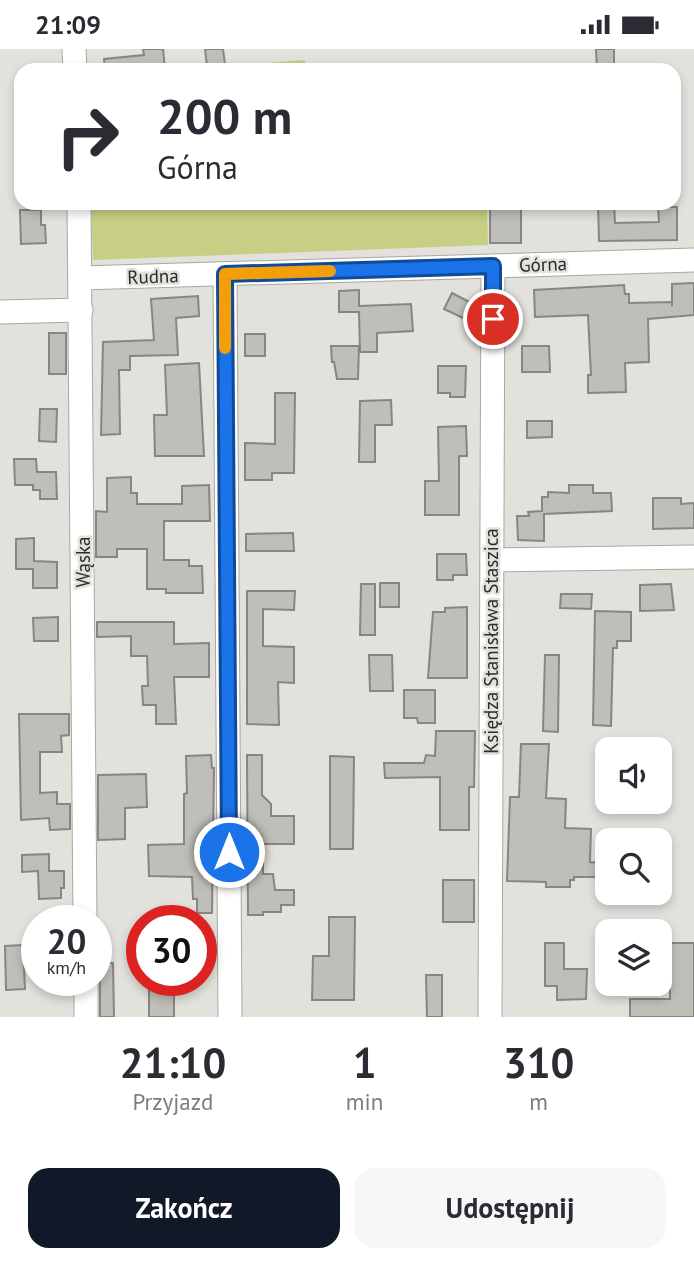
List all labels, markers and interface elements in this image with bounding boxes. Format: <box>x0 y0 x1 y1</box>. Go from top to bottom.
text: 21:09 <box>35 8 101 41</box>
text: 200 m <box>157 84 292 148</box>
icon: right <box>42 91 133 182</box>
text: Górna <box>157 146 238 188</box>
street label: Górna <box>519 251 567 277</box>
street label: Rudna <box>127 263 179 289</box>
pin <box>463 289 523 349</box>
icon: arrive <box>474 300 512 338</box>
street label: Księdza Stanisława Staszica <box>479 528 503 754</box>
street label: Wąska <box>71 537 95 587</box>
map controls <box>595 737 672 996</box>
button: sound <box>595 737 672 814</box>
position arrow <box>192 815 266 889</box>
button: search <box>595 828 672 905</box>
speed limit sign: 30 <box>126 905 217 996</box>
text: 20 <box>47 918 86 964</box>
button: layers <box>595 919 672 996</box>
text: km/h <box>47 956 86 979</box>
text: 21:10 <box>120 1035 226 1090</box>
text: 1 <box>353 1035 376 1090</box>
text: 310 <box>503 1035 574 1090</box>
text: Przyjazd <box>132 1087 213 1116</box>
text: min <box>346 1087 383 1116</box>
text: m <box>529 1087 548 1116</box>
button: Zakończ <box>28 1168 340 1248</box>
button: Udostępnij <box>354 1168 666 1248</box>

